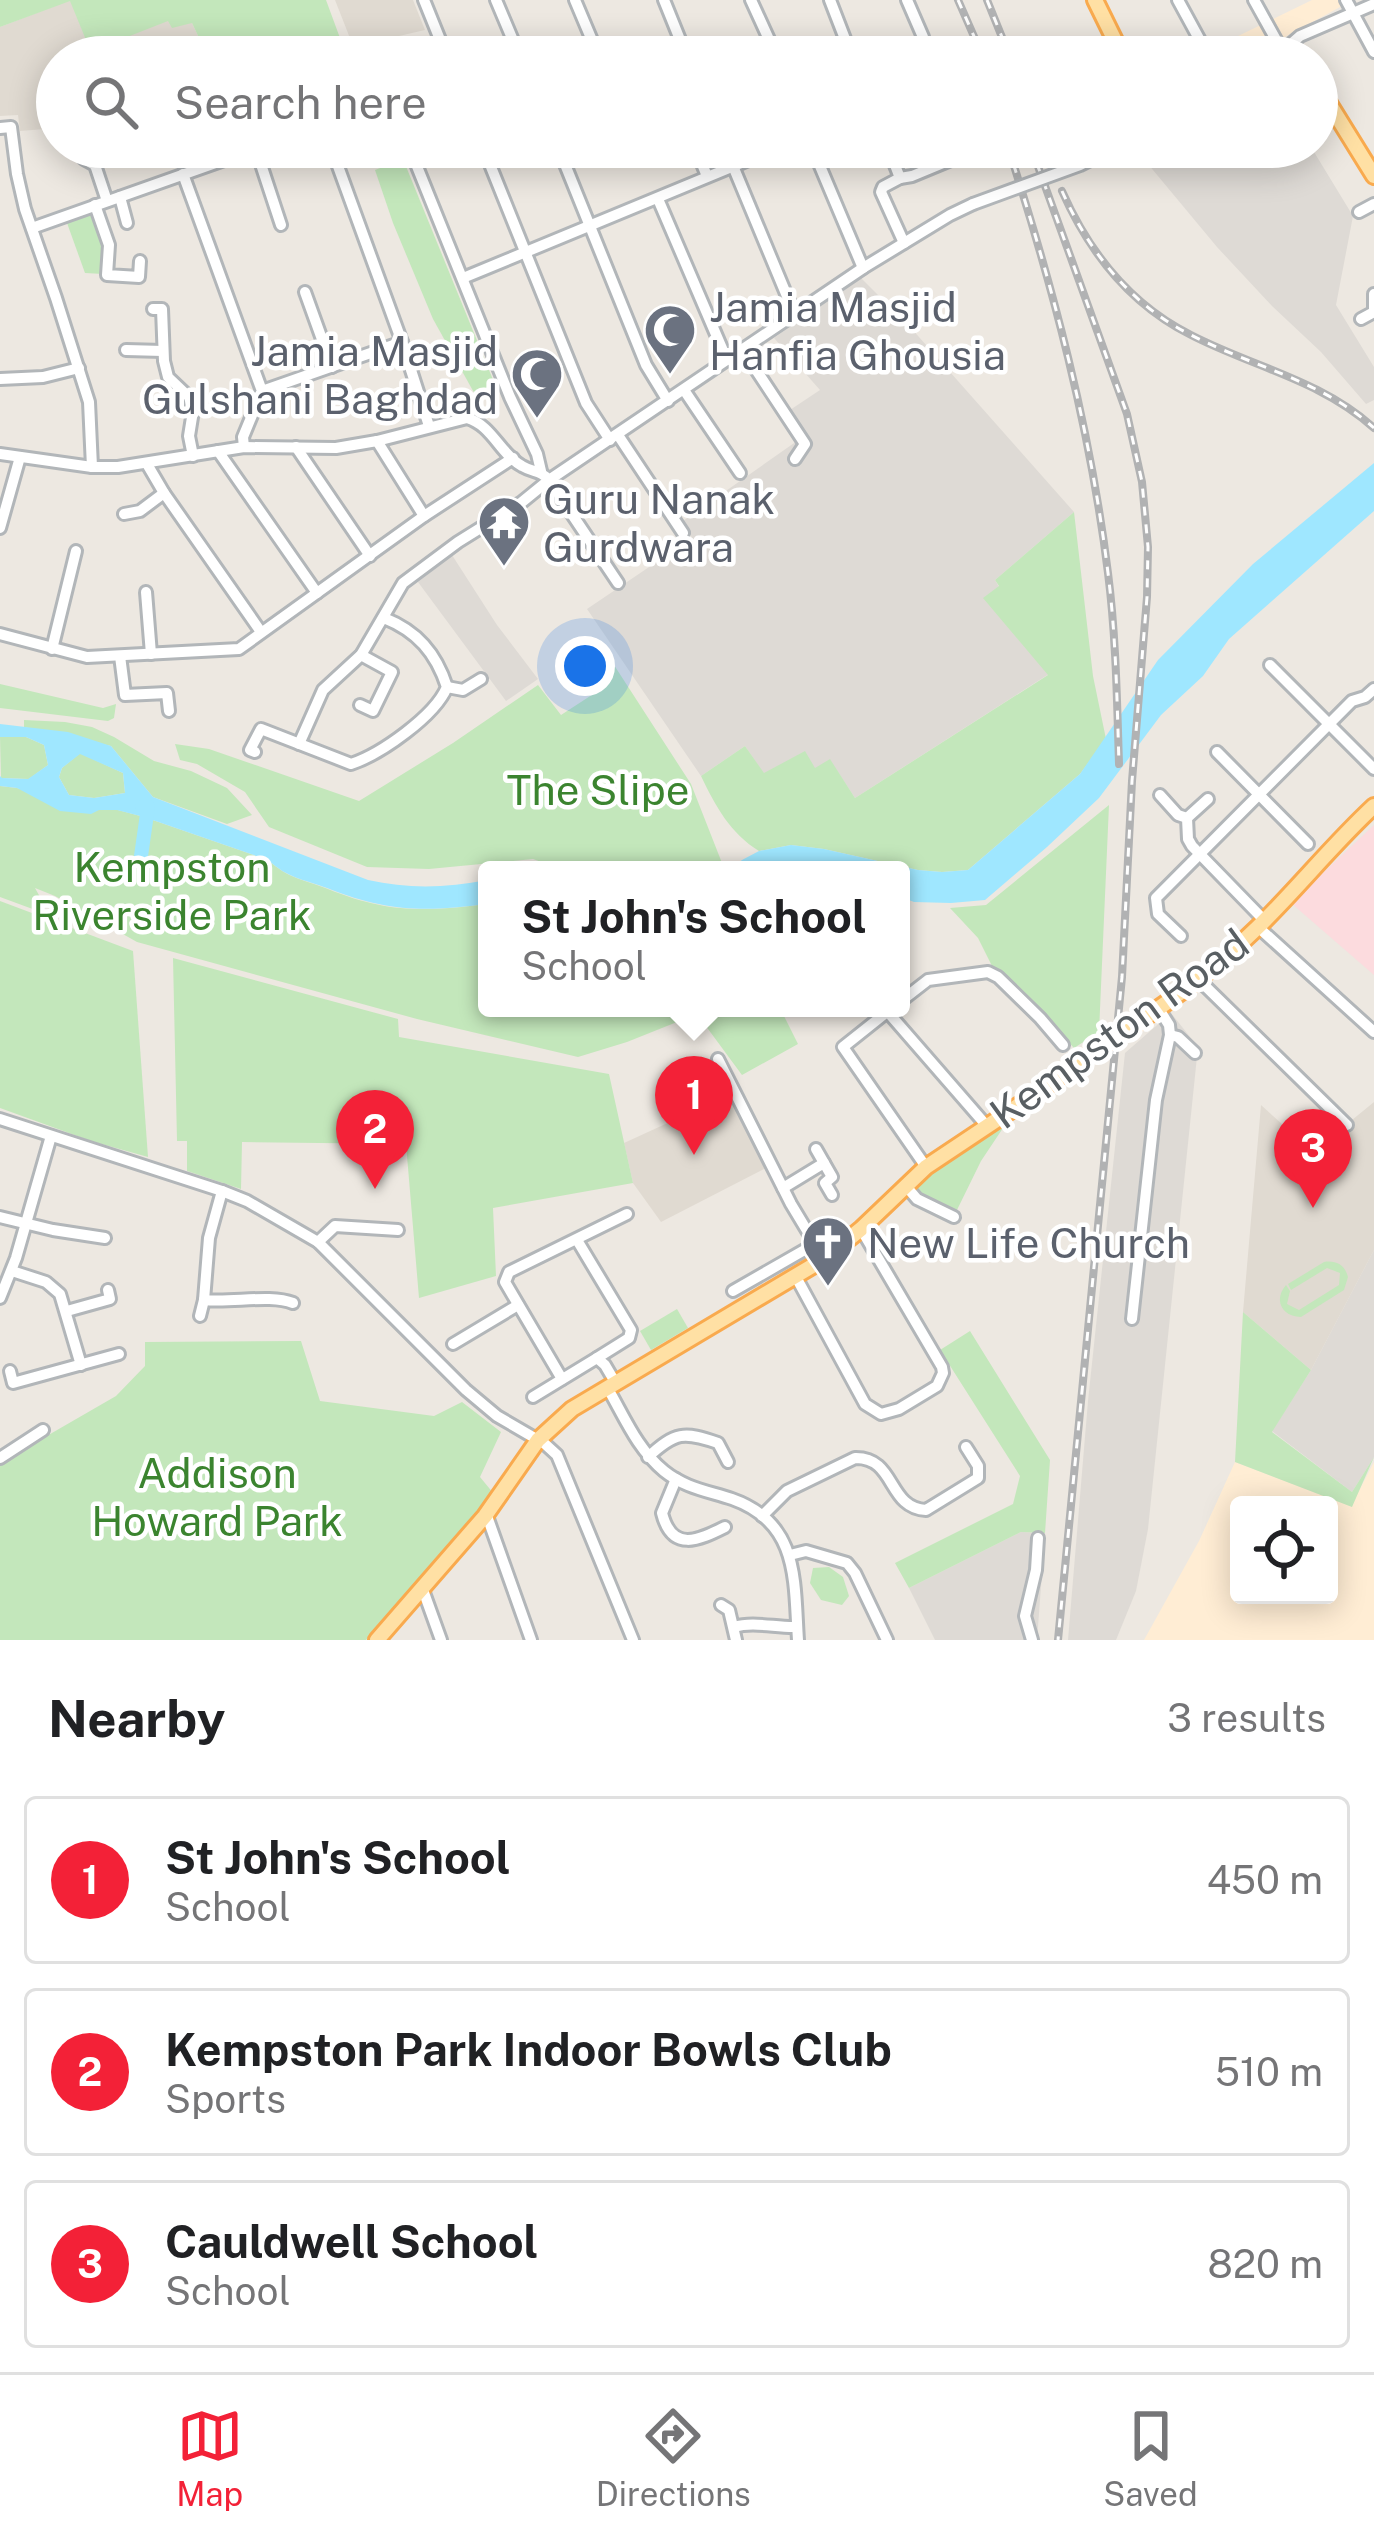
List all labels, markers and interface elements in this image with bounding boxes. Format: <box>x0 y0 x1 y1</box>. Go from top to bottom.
search box <box>36 36 1338 168</box>
icon: search <box>78 69 144 135</box>
text: Search here <box>174 76 427 129</box>
place label: Jamia Masjid Hanfia Ghousia <box>709 282 1006 379</box>
mosque icon: Jamia Masjid Hanfia Ghousia <box>642 302 698 376</box>
place label: Jamia Masjid Gulshani Baghdad <box>142 326 498 423</box>
mosque icon: Jamia Masjid Gulshani Baghdad <box>509 346 565 420</box>
place label: Guru Nanak Gurdwara <box>543 474 775 571</box>
temple icon: Guru Nanak Gurdwara <box>476 494 532 568</box>
your location <box>555 636 615 696</box>
park label: The Slipe <box>507 765 690 814</box>
park label: Kempston Riverside Park <box>32 842 312 939</box>
popup <box>478 861 910 1017</box>
text: St John's School <box>521 890 867 943</box>
street label: Kempston Road <box>981 918 1257 1138</box>
text: School <box>521 943 647 989</box>
pin: 1 <box>655 1056 733 1155</box>
pin: 2 <box>336 1090 414 1189</box>
pin: 3 <box>1274 1109 1352 1208</box>
church icon: New Life Church <box>800 1214 856 1288</box>
place label: New Life Church <box>867 1218 1190 1267</box>
park label: Addison Howard Park <box>91 1448 343 1545</box>
map controls <box>1230 1496 1338 1604</box>
button: locate <box>1230 1496 1338 1604</box>
text: Nearby <box>48 1689 225 1748</box>
text: 3 results <box>1167 1695 1326 1741</box>
text: St John's School <box>165 1831 511 1884</box>
text: 1 <box>82 1857 98 1903</box>
text: 450 m <box>1207 1857 1323 1903</box>
text: School <box>165 1884 290 1930</box>
text: Kempston Park Indoor Bowls Club <box>165 2023 892 2076</box>
text: 2 <box>78 2049 102 2095</box>
text: 510 m <box>1215 2049 1323 2095</box>
text: Sports <box>165 2076 286 2122</box>
text: Cauldwell School <box>165 2215 538 2268</box>
text: 3 <box>77 2241 103 2287</box>
text: 820 m <box>1207 2241 1323 2287</box>
text: School <box>165 2268 290 2314</box>
tab: Map <box>176 2403 243 2513</box>
tab: Directions <box>596 2403 751 2513</box>
tab: Saved <box>1103 2403 1198 2513</box>

